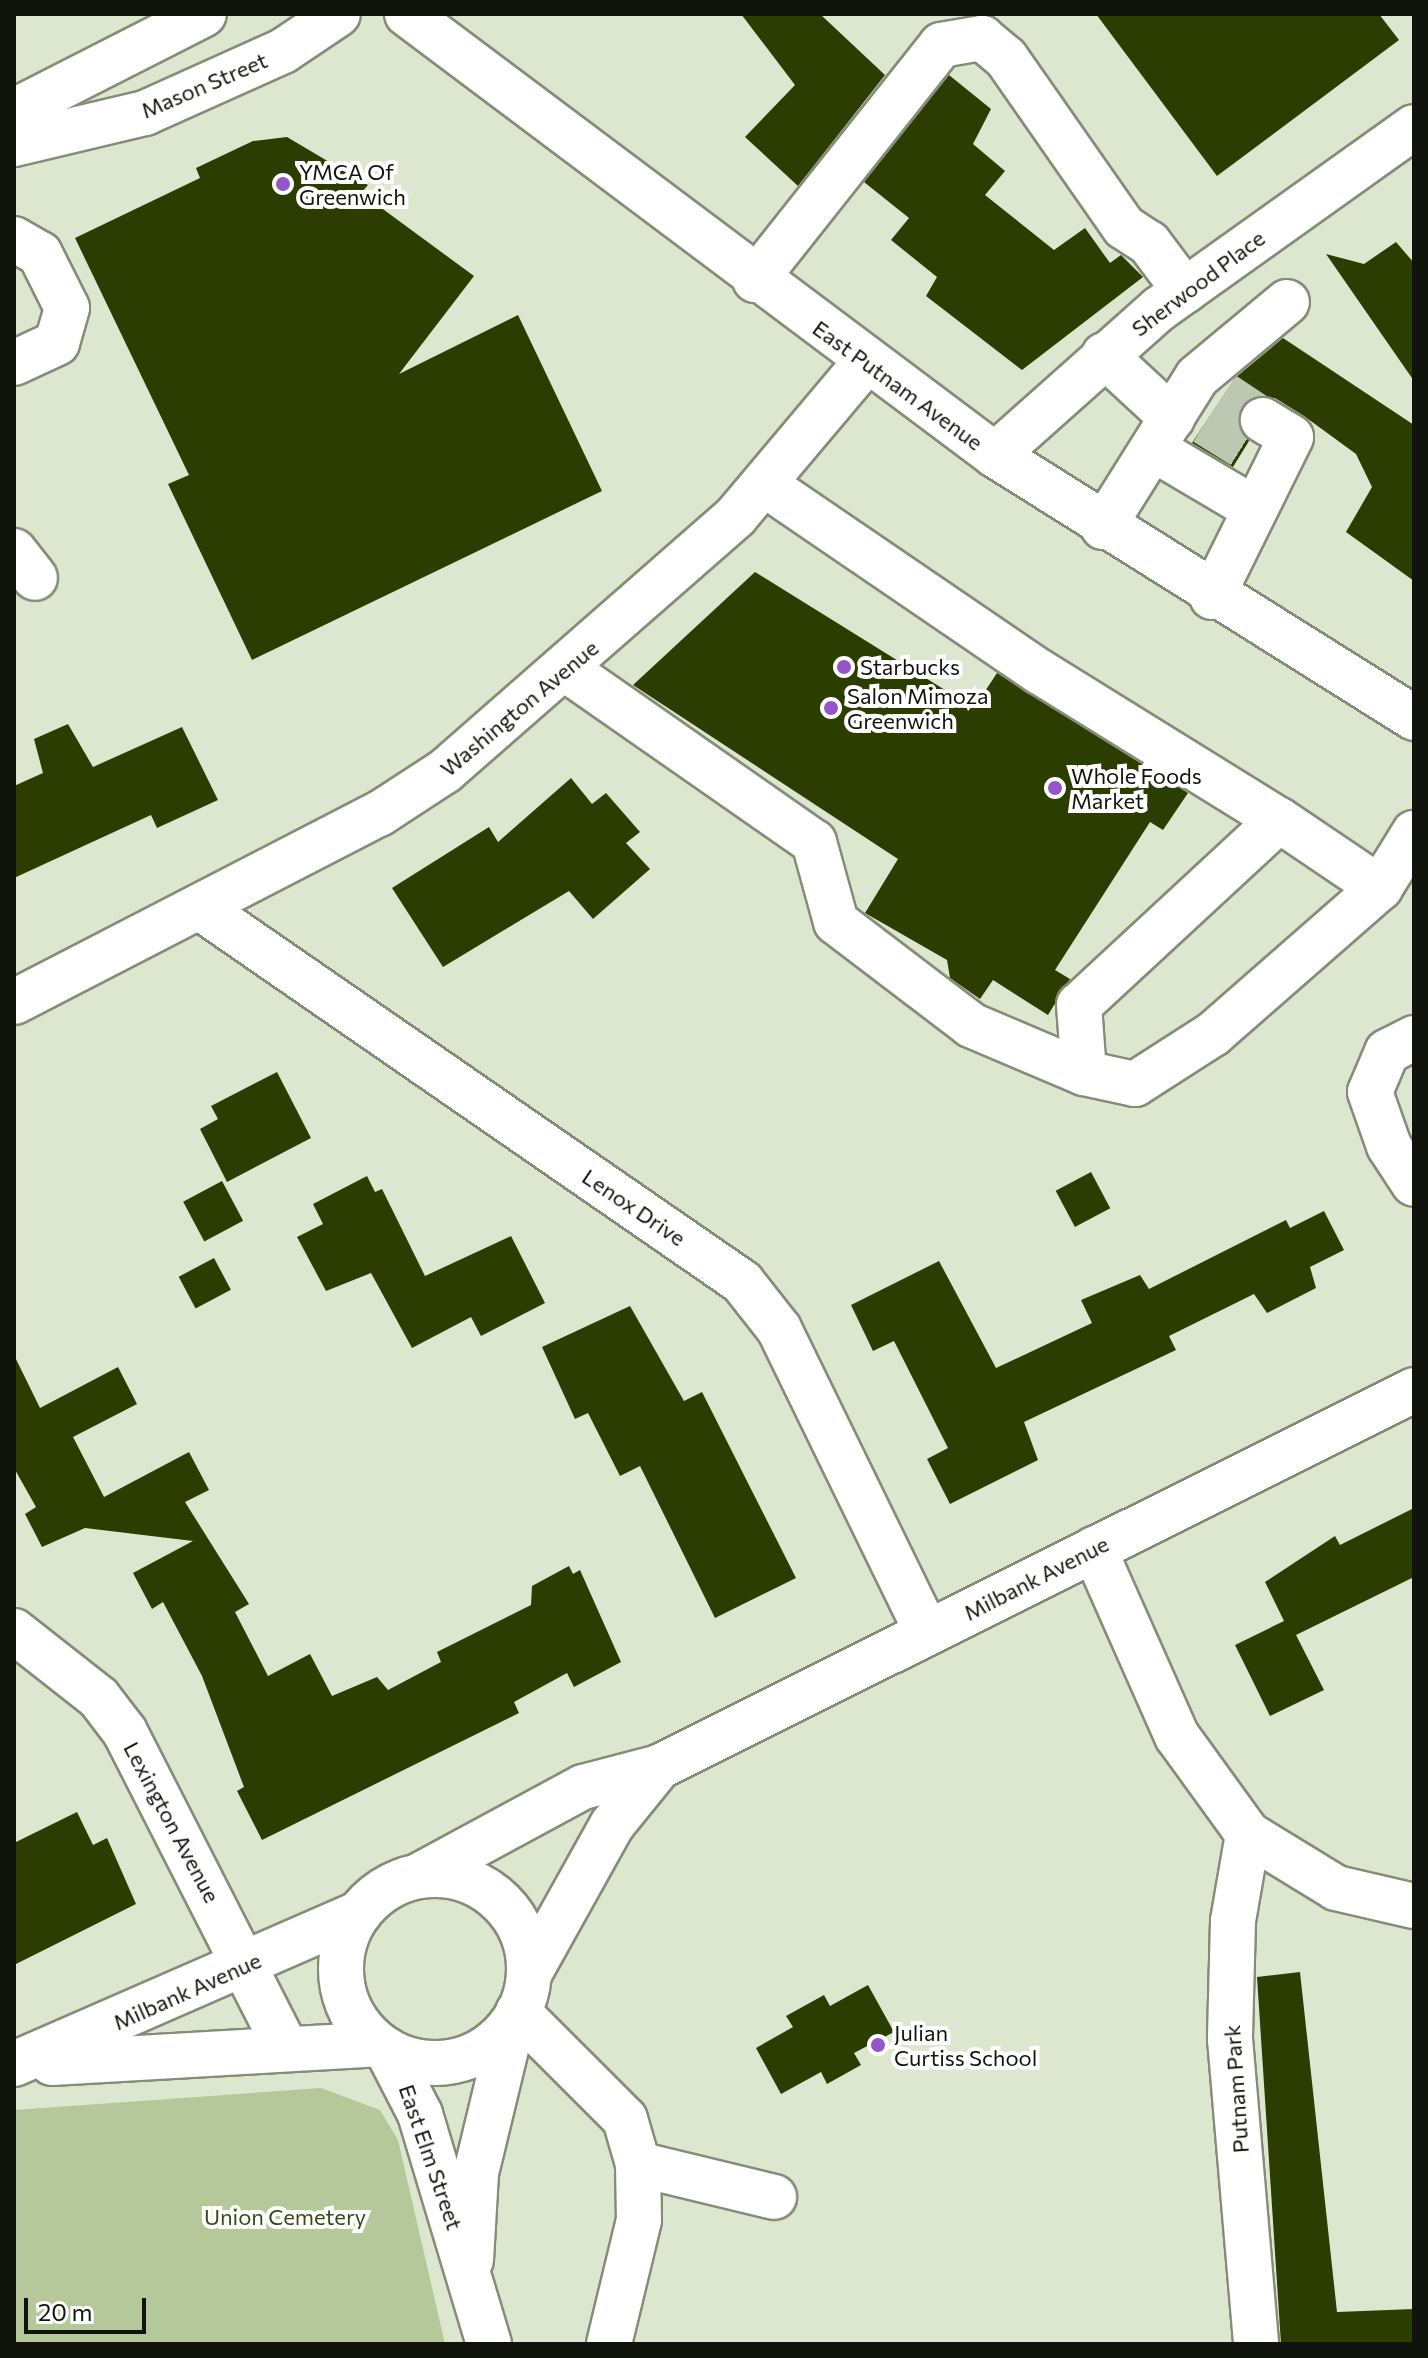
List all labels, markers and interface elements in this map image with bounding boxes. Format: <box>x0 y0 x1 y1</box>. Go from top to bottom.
street label: Mason Street <box>137 47 271 123</box>
place label: YMCA Of Greenwich <box>299 158 406 210</box>
marker: YMCA Of Greenwich <box>274 175 292 193</box>
street label: Sherwood Place <box>1126 224 1270 342</box>
street label: East Putnam Avenue <box>808 314 988 456</box>
street label: Washington Avenue <box>435 634 603 782</box>
place label: Starbucks <box>860 654 960 680</box>
marker: Starbucks <box>835 658 853 676</box>
place label: Salon Mimoza Greenwich <box>847 682 988 734</box>
marker: Salon Mimoza Greenwich <box>822 699 840 717</box>
place label: Whole Foods Market <box>1071 762 1202 814</box>
marker: Whole Foods Market <box>1046 779 1064 797</box>
street label: Lenox Drive <box>577 1163 691 1251</box>
street label: Milbank Avenue <box>959 1530 1113 1626</box>
street label: Lexington Avenue <box>119 1737 225 1907</box>
street label: Milbank Avenue <box>109 1947 265 2035</box>
place label: Julian Curtiss School <box>894 2019 1037 2070</box>
street label: Putnam Park <box>1218 2024 1254 2154</box>
marker: Julian Curtiss School <box>869 2036 887 2054</box>
street label: East Elm Street <box>394 2081 468 2233</box>
park label: Union Cemetery <box>204 2204 366 2230</box>
scale bar <box>28 2282 150 2332</box>
text: 20 m <box>38 2297 92 2326</box>

